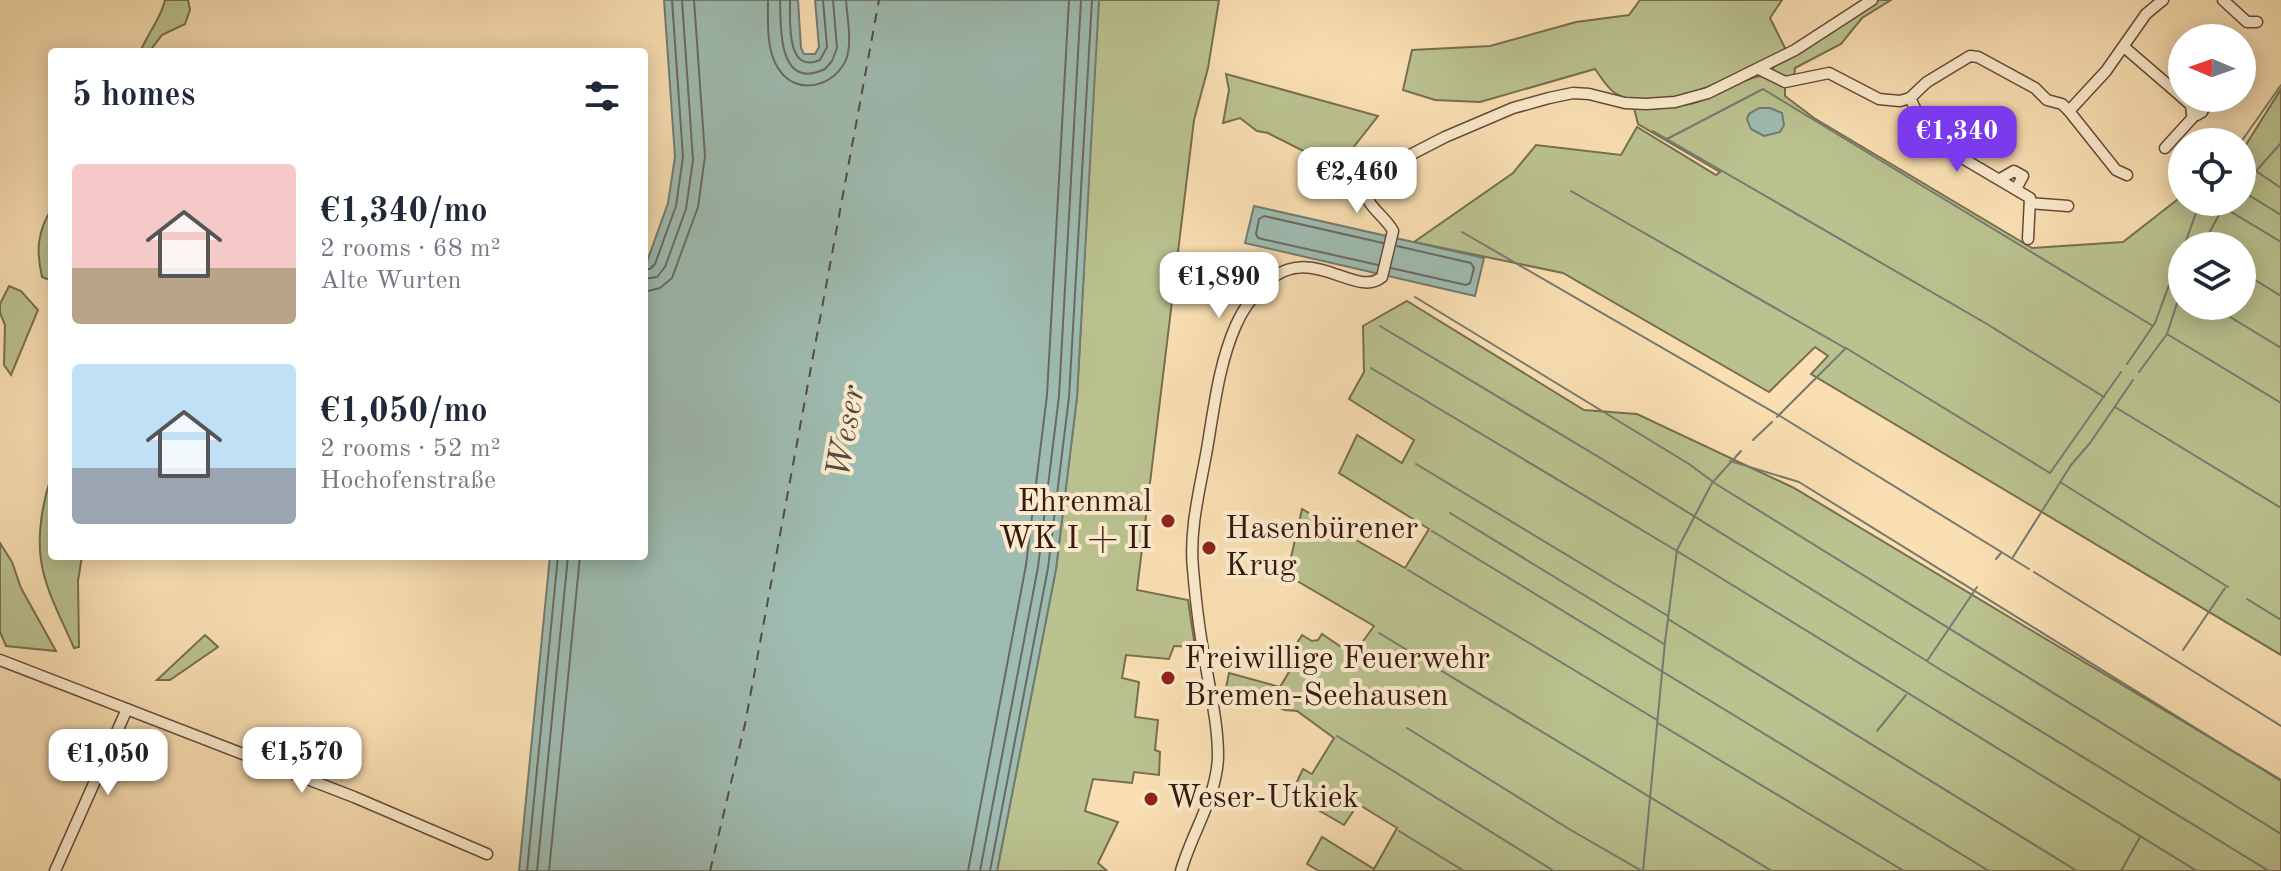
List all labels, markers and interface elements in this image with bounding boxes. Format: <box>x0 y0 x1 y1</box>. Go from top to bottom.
north arrow <box>2168 24 2256 112</box>
map controls <box>2168 24 2256 320</box>
icon: filters <box>580 74 624 118</box>
text: 5 homes <box>72 79 195 113</box>
pin: €1,340 <box>1892 106 2022 174</box>
text: €1,340 <box>1916 119 1998 145</box>
button: locate <box>2168 128 2256 216</box>
pin: €2,460 <box>1292 147 1422 215</box>
text: €2,460 <box>1316 160 1398 186</box>
text: €1,340/mo <box>320 195 488 229</box>
icon: home <box>136 196 232 292</box>
button: layers <box>2168 232 2256 320</box>
text: 2 rooms · 68 m² <box>320 236 501 262</box>
pin: €1,890 <box>1154 252 1284 320</box>
text: €1,890 <box>1178 265 1260 291</box>
text: Alte Wurten <box>320 268 462 294</box>
water label: Weser <box>822 382 872 481</box>
text: €1,050/mo <box>320 395 488 429</box>
icon: home <box>136 396 232 492</box>
text: 2 rooms · 52 m² <box>320 436 501 462</box>
text: Hochofenstraße <box>320 468 496 494</box>
place label: Ehrenmal WK I + II <box>999 487 1152 556</box>
marker: Ehrenmal WK I + II <box>1159 512 1177 530</box>
place label: Hasenbürener Krug <box>1225 514 1418 583</box>
marker: Hasenbürener Krug <box>1200 539 1218 557</box>
place label: Freiwillige Feuerwehr Bremen-Seehausen <box>1184 644 1490 713</box>
marker: Freiwillige Feuerwehr Bremen-Seehausen <box>1159 669 1177 687</box>
pin: €1,570 <box>237 727 367 795</box>
pin: €1,050 <box>43 729 173 797</box>
text: €1,570 <box>261 740 343 766</box>
text: €1,050 <box>67 742 149 768</box>
place label: Weser-Utkiek <box>1167 783 1359 815</box>
marker: Weser-Utkiek <box>1142 790 1160 808</box>

